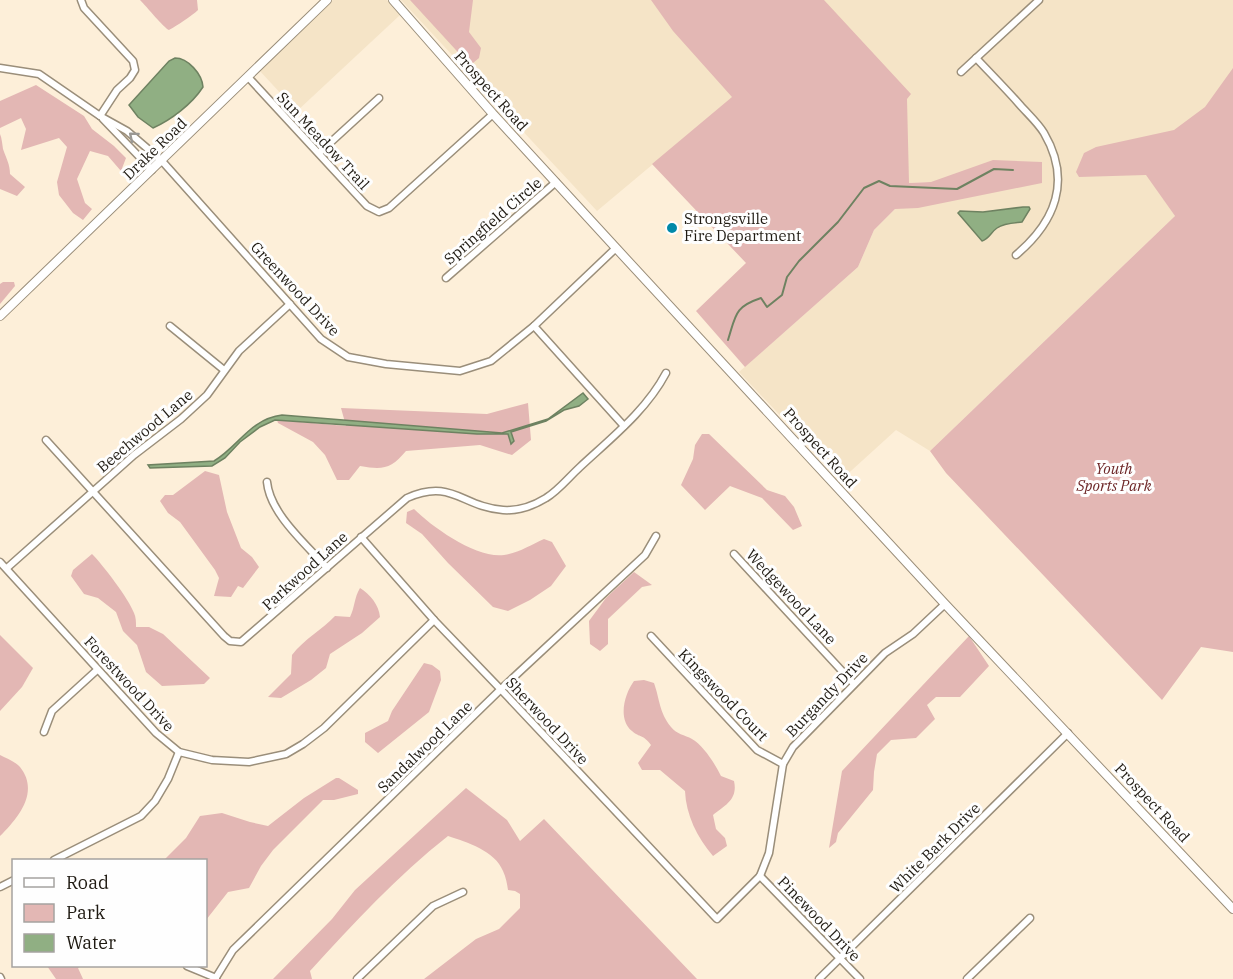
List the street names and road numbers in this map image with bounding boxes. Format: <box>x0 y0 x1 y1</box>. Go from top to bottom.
street label: Prospect Road <box>450 47 532 135</box>
street label: Sun Meadow Trail <box>273 88 374 194</box>
street label: Drake Road <box>119 114 190 184</box>
street label: Springfield Circle <box>440 173 545 268</box>
street label: Greenwood Drive <box>247 237 344 340</box>
street label: Beechwood Lane <box>93 385 196 476</box>
street label: Prospect Road <box>779 404 861 492</box>
street label: Parkwood Lane <box>258 527 351 614</box>
street label: Wedgewood Lane <box>742 545 840 648</box>
street label: Forestwood Drive <box>80 632 178 735</box>
street label: Kingswood Court <box>674 644 772 745</box>
street label: Burgandy Drive <box>782 648 872 741</box>
street label: Sherwood Drive <box>502 673 593 768</box>
street label: Sandalwood Lane <box>373 697 476 797</box>
street label: Prospect Road <box>1111 759 1194 846</box>
street label: White Bark Drive <box>885 798 984 897</box>
street label: Pinewood Drive <box>774 872 865 965</box>

